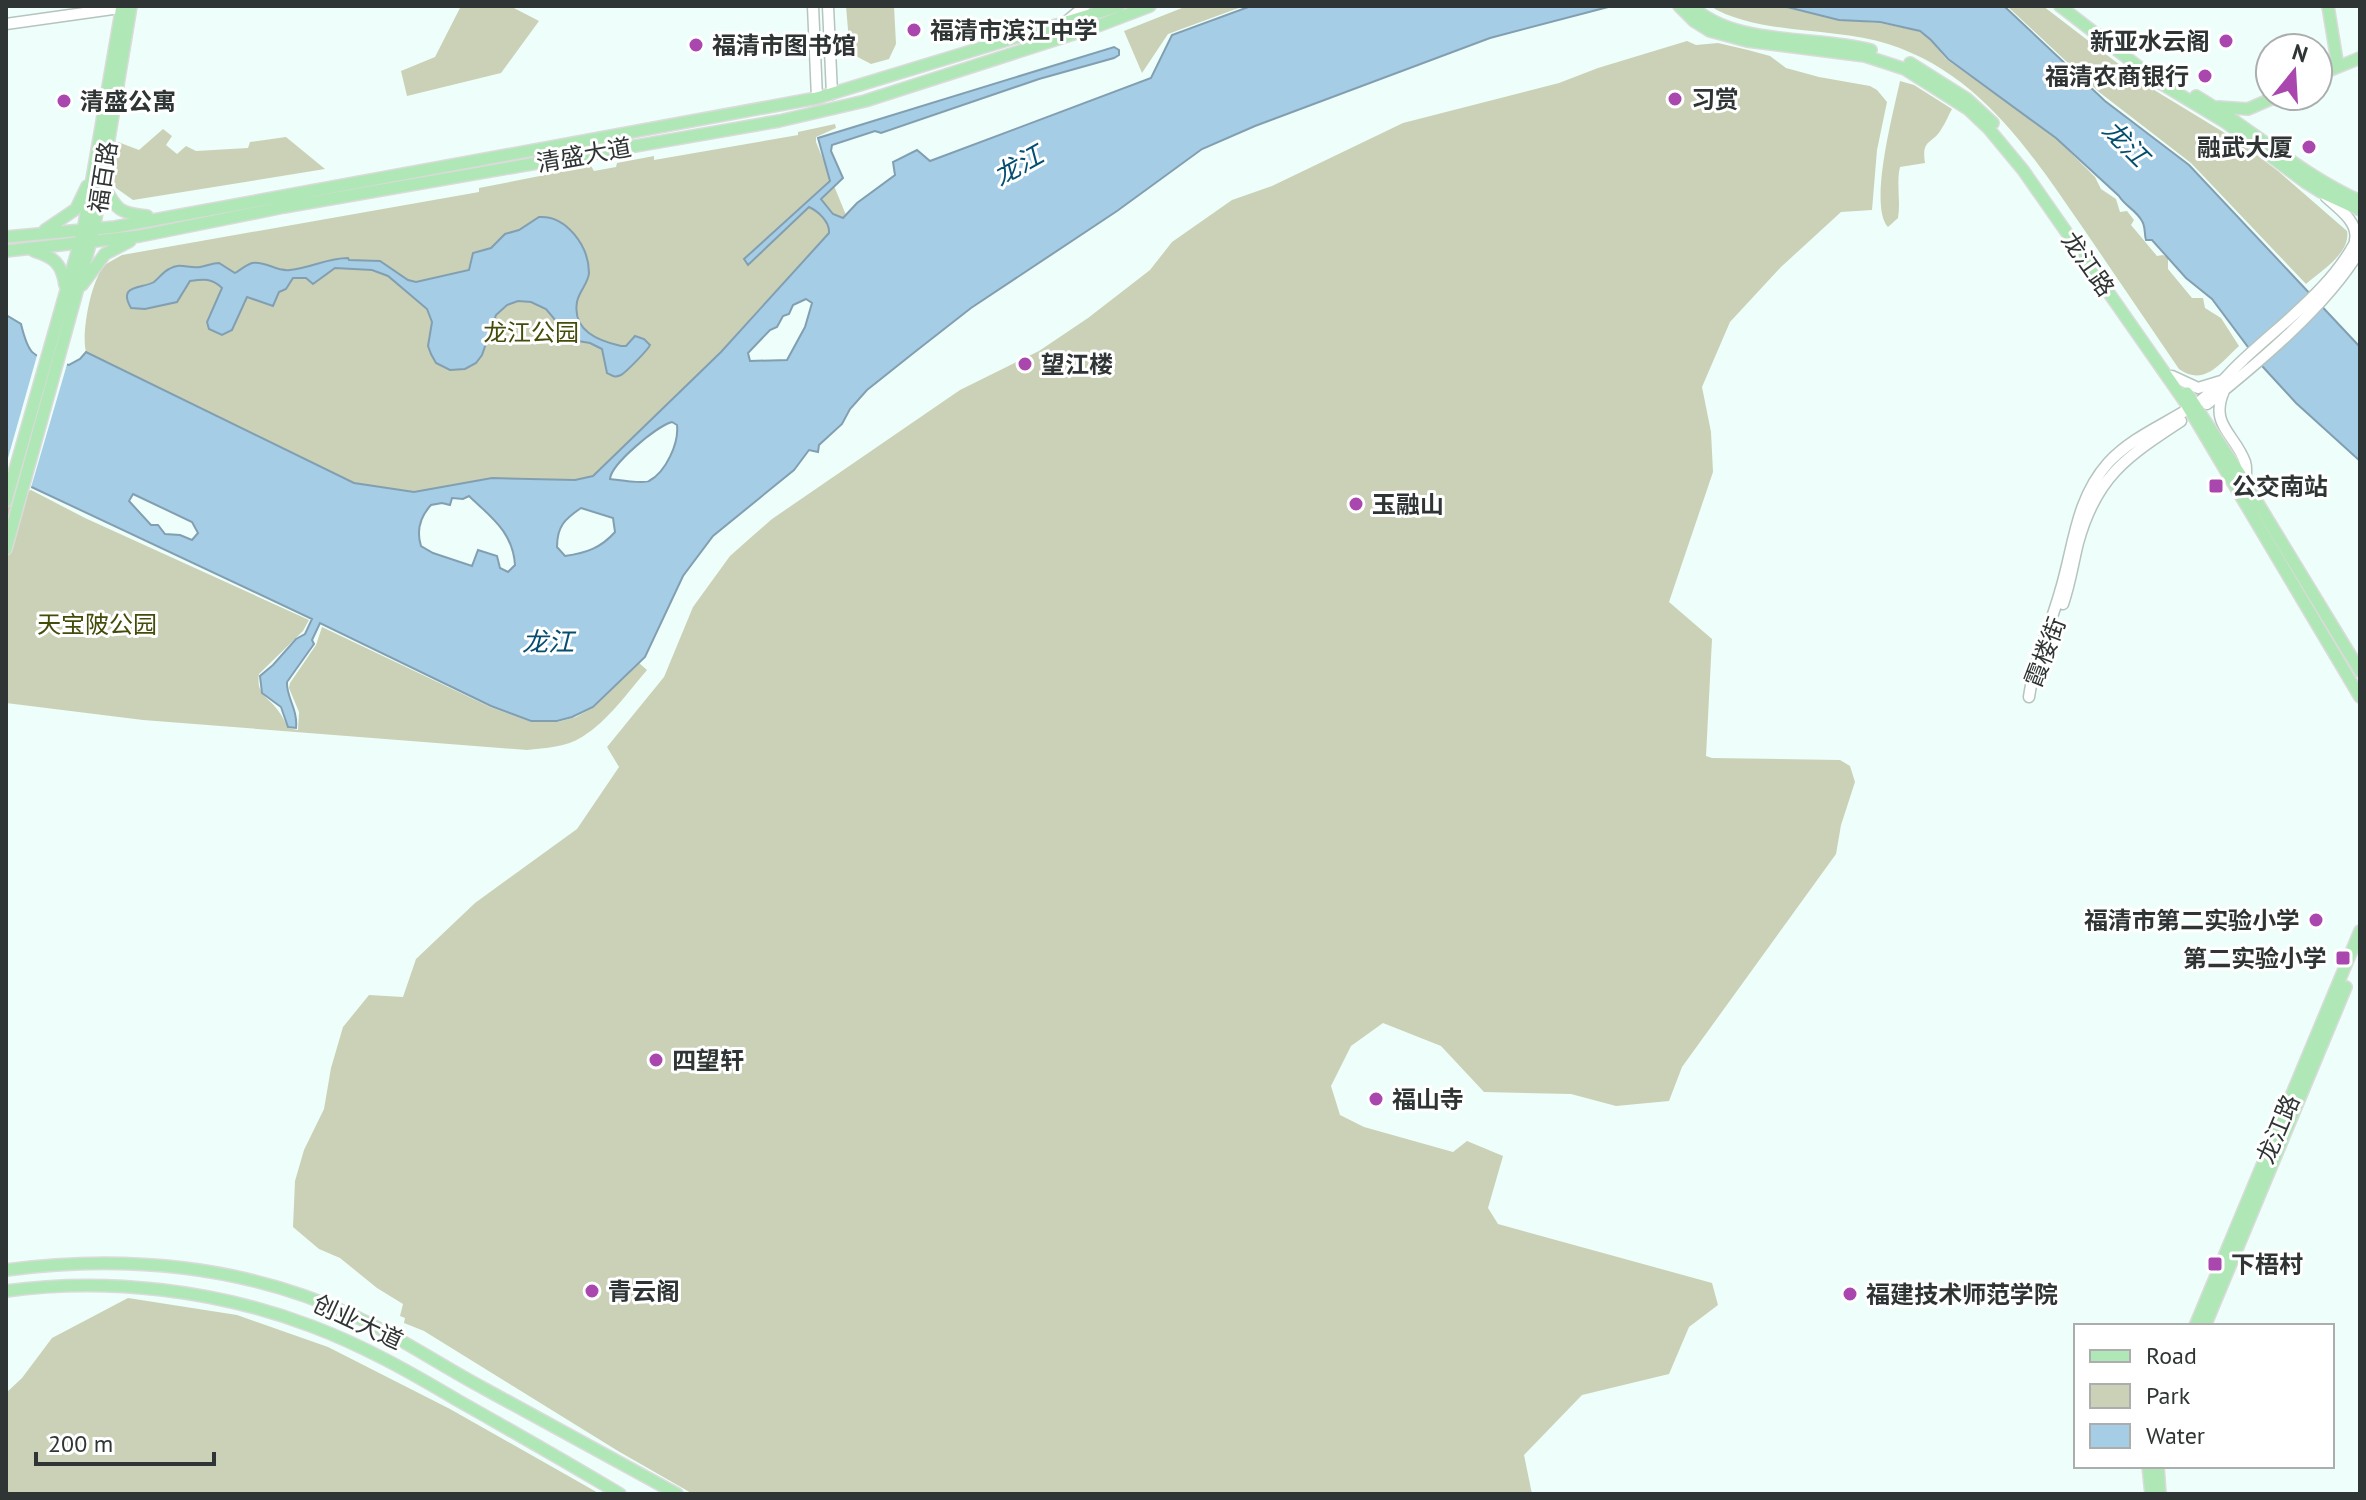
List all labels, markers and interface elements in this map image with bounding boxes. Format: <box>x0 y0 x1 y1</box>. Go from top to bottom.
place label: 福清市滨江中学 <box>930 15 1098 46</box>
marker: 福清市滨江中学 <box>905 21 923 39</box>
place label: 新亚水云阁 <box>2090 26 2210 57</box>
place label: 福清市图书馆 <box>712 30 856 61</box>
marker: 新亚水云阁 <box>2217 32 2235 50</box>
north arrow <box>2254 32 2334 112</box>
marker: 福清市图书馆 <box>687 36 705 54</box>
text: N <box>2289 37 2311 69</box>
place label: 福清农商银行 <box>2045 61 2189 92</box>
marker: 福清农商银行 <box>2196 67 2214 85</box>
place label: 习赏 <box>1691 84 1739 115</box>
place label: 清盛公寓 <box>80 86 176 117</box>
marker: 习赏 <box>1666 90 1684 108</box>
marker: 清盛公寓 <box>55 92 73 110</box>
water label: 龙江 <box>2096 113 2158 175</box>
street label: 清盛大道 <box>534 131 634 179</box>
place label: 融武大厦 <box>2197 132 2293 163</box>
water label: 龙江 <box>987 137 1051 192</box>
marker: 融武大厦 <box>2300 138 2318 156</box>
street label: 福百路 <box>82 139 124 215</box>
street label: 龙江路 <box>2055 226 2121 302</box>
park label: 龙江公园 <box>483 317 579 348</box>
place label: 望江楼 <box>1041 349 1113 380</box>
marker: 望江楼 <box>1016 355 1034 373</box>
place label: 公交南站 <box>2232 471 2328 502</box>
marker: 公交南站 <box>2207 477 2225 495</box>
place label: 玉融山 <box>1372 489 1444 520</box>
marker: 玉融山 <box>1347 495 1365 513</box>
park label: 天宝陂公园 <box>37 609 157 640</box>
street label: 霞楼街 <box>2018 613 2072 691</box>
water label: 龙江 <box>522 625 577 658</box>
place label: 福清市第二实验小学 <box>2084 905 2300 936</box>
marker: 福清市第二实验小学 <box>2307 911 2325 929</box>
place label: 第二实验小学 <box>2183 943 2327 974</box>
marker: 第二实验小学 <box>2334 949 2352 967</box>
place label: 四望轩 <box>672 1045 744 1076</box>
marker: 四望轩 <box>647 1051 665 1069</box>
place label: 福山寺 <box>1392 1084 1464 1115</box>
marker: 福山寺 <box>1367 1090 1385 1108</box>
street label: 龙江路 <box>2250 1090 2306 1168</box>
place label: 下梧村 <box>2231 1249 2303 1280</box>
marker: 下梧村 <box>2206 1255 2224 1273</box>
place label: 青云阁 <box>608 1276 680 1307</box>
place label: 福建技术师范学院 <box>1866 1279 2058 1310</box>
marker: 青云阁 <box>583 1282 601 1300</box>
marker: 福建技术师范学院 <box>1841 1285 1859 1303</box>
street label: 创业大道 <box>308 1288 408 1356</box>
legend <box>2074 1324 2334 1468</box>
text: Road <box>2146 1340 2197 1371</box>
text: Park <box>2146 1380 2191 1411</box>
scale bar <box>36 1416 214 1466</box>
text: Water <box>2146 1420 2205 1451</box>
text: 200 m <box>48 1428 113 1459</box>

